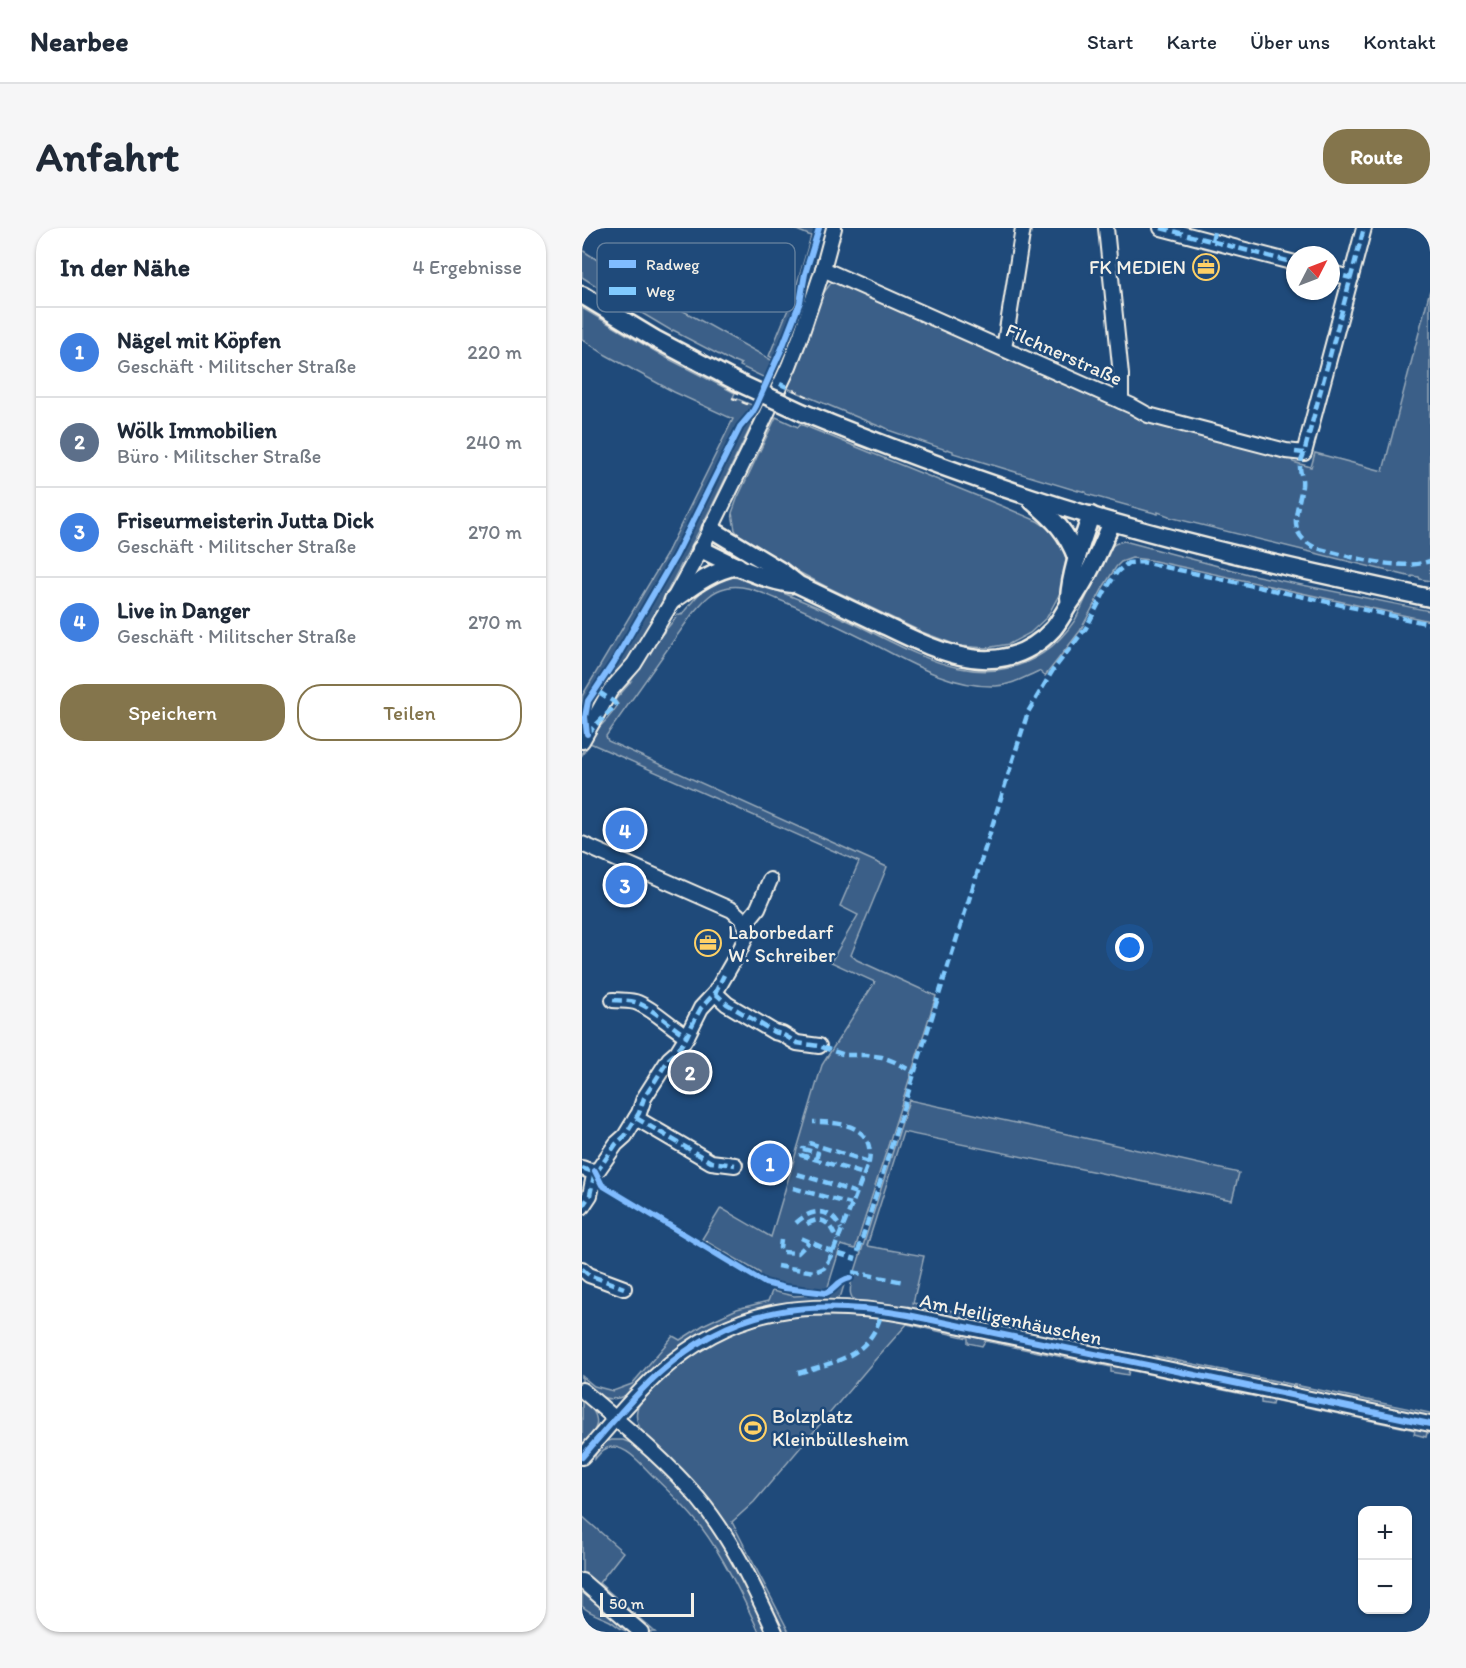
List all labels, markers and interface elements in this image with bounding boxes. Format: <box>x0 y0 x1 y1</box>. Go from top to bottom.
text: Nearbee <box>30 24 129 58</box>
text: Start <box>1087 29 1133 54</box>
text: Karte <box>1166 29 1217 54</box>
text: Über uns <box>1250 29 1330 54</box>
text: Kontakt <box>1363 29 1436 54</box>
button: Route <box>1323 129 1430 184</box>
text: Anfahrt <box>36 131 179 182</box>
legend <box>597 243 795 312</box>
north arrow <box>1286 246 1340 300</box>
text: In der Nähe <box>60 251 190 283</box>
office icon: FK MEDIEN <box>1191 252 1221 282</box>
text: 4 Ergebnisse <box>412 255 522 279</box>
text: Radweg <box>646 255 700 274</box>
place label: FK MEDIEN <box>1089 255 1186 279</box>
text: Weg <box>646 282 676 301</box>
street label: Filchnerstraße <box>1002 318 1126 390</box>
text: Nägel mit Köpfen <box>117 327 281 354</box>
text: 1 <box>75 340 84 364</box>
text: 220 m <box>467 340 522 364</box>
text: Geschäft · Militscher Straße <box>117 354 356 378</box>
text: Wölk Immobilien <box>117 417 277 444</box>
text: 2 <box>74 430 85 454</box>
text: 240 m <box>466 430 522 454</box>
text: Büro · Militscher Straße <box>117 444 321 468</box>
text: Friseurmeisterin Jutta Dick <box>117 507 374 534</box>
text: 3 <box>74 520 85 544</box>
text: 270 m <box>468 520 522 544</box>
text: Geschäft · Militscher Straße <box>117 534 356 558</box>
text: Live in Danger <box>117 597 250 624</box>
text: 4 <box>73 610 86 634</box>
text: 270 m <box>468 610 522 634</box>
text: Geschäft · Militscher Straße <box>117 624 356 648</box>
button: Speichern <box>60 684 285 741</box>
button: Teilen <box>297 684 522 741</box>
pin: 4 <box>606 808 645 852</box>
pin: 3 <box>606 862 645 908</box>
place label: Laborbedarf W. Schreiber <box>728 920 836 967</box>
office icon: Laborbedarf W. Schreiber <box>693 928 723 958</box>
your location <box>1115 933 1144 962</box>
pin: 2 <box>670 1050 710 1094</box>
pin: 1 <box>750 1140 789 1186</box>
street label: Am Heiligenhäuschen <box>918 1288 1104 1350</box>
place label: Bolzplatz Kleinbüllesheim <box>772 1404 909 1451</box>
sports icon: Bolzplatz Kleinbüllesheim <box>738 1413 768 1443</box>
map controls <box>1358 1506 1412 1614</box>
button: + <box>1358 1506 1412 1560</box>
button: − <box>1358 1560 1412 1614</box>
scale bar <box>600 1590 694 1618</box>
text: 50 m <box>609 1594 644 1613</box>

